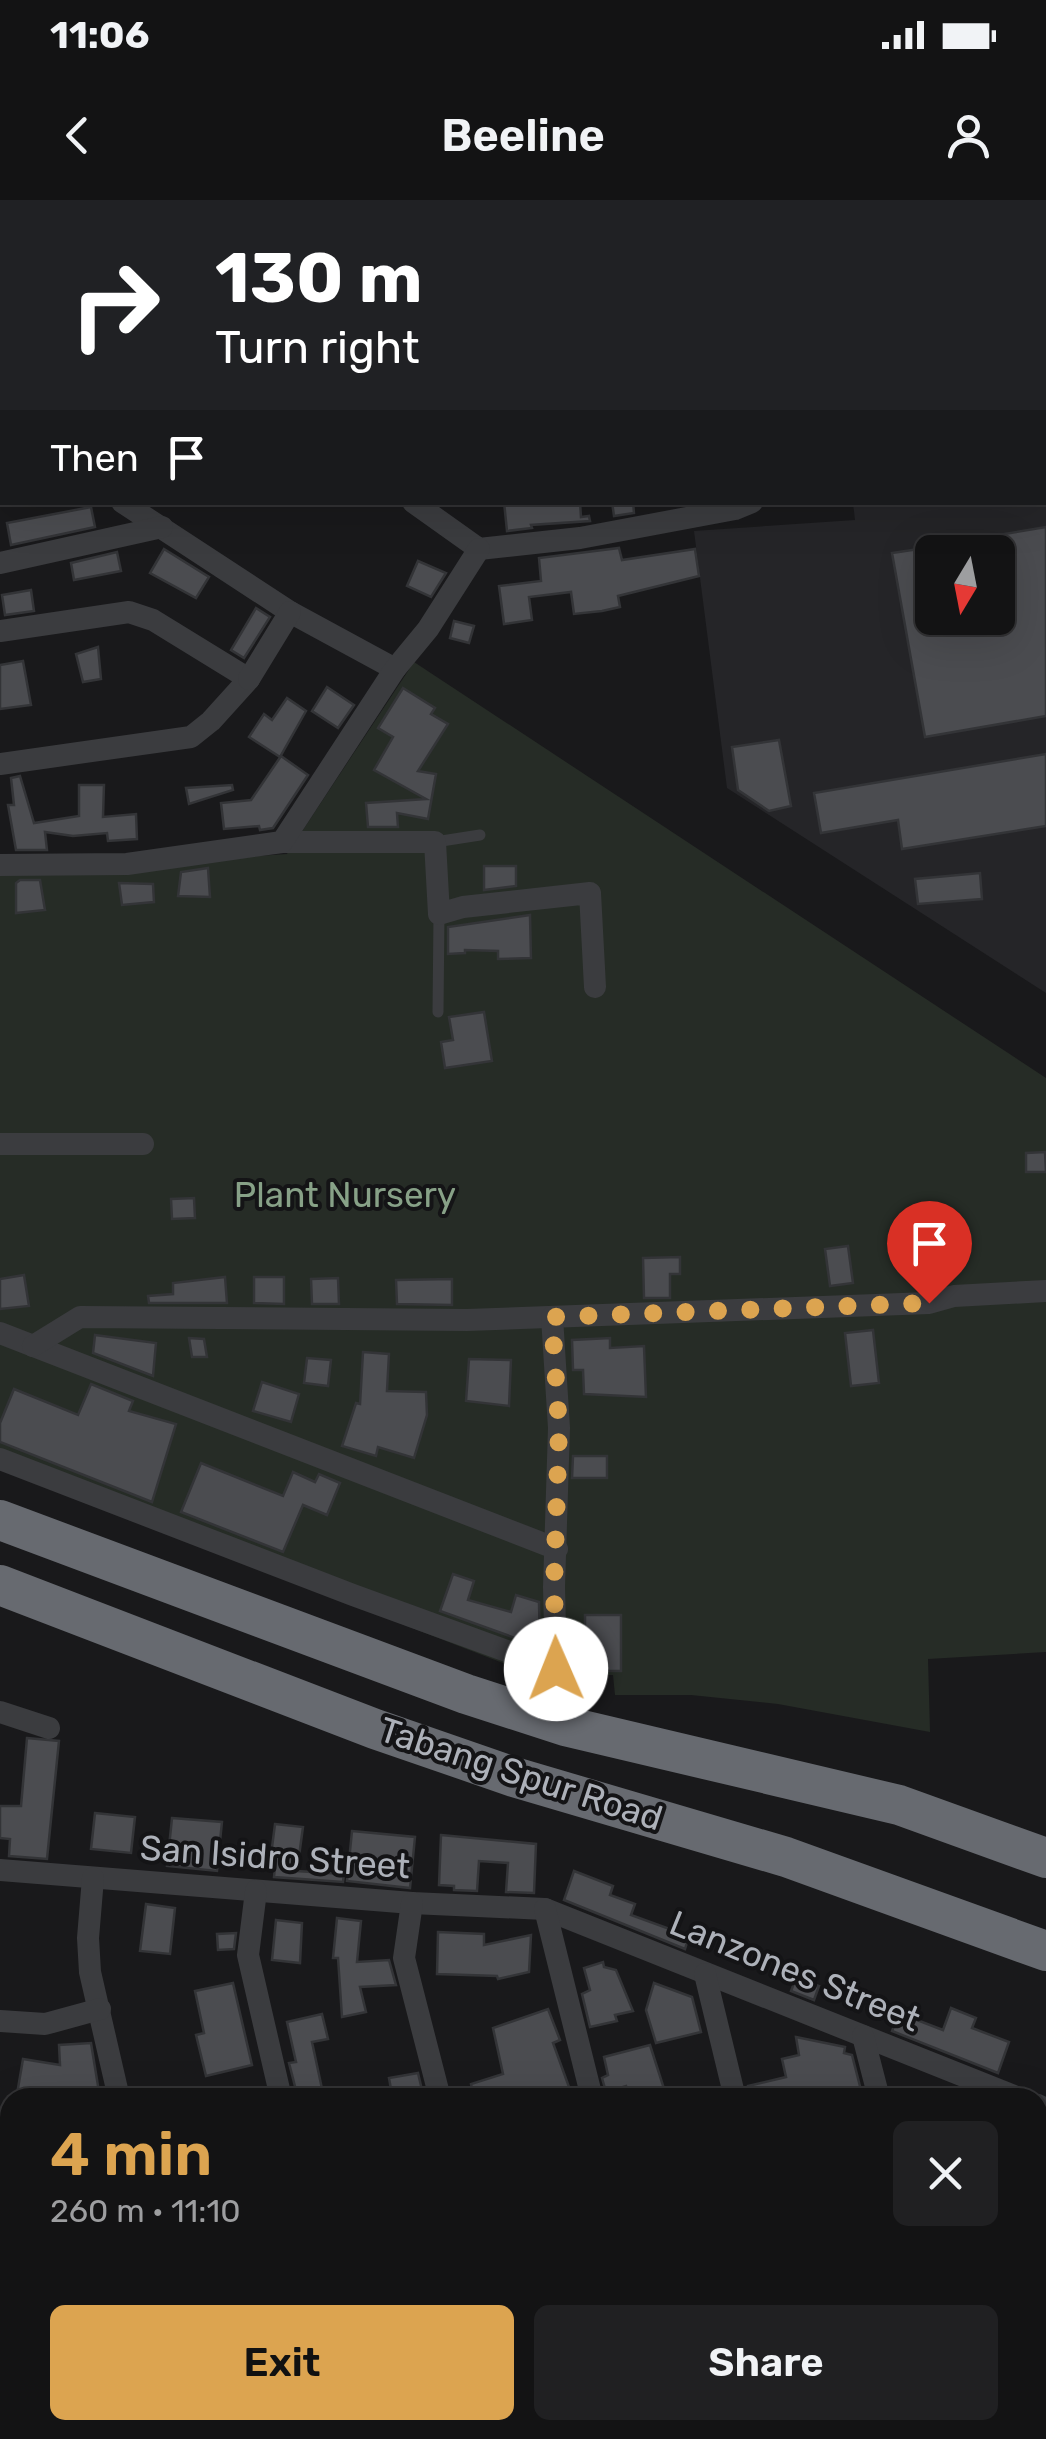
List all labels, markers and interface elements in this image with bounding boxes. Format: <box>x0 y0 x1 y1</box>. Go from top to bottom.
text: 11:06 <box>50 12 149 58</box>
icon: back <box>50 108 105 163</box>
icon: person <box>941 108 996 163</box>
text: Beeline <box>441 109 605 162</box>
text: 130 m <box>215 237 423 320</box>
icon: right <box>50 240 180 370</box>
text: Turn right <box>215 321 419 374</box>
icon: arrive <box>159 430 214 485</box>
text: Then <box>50 435 139 481</box>
north arrow <box>915 535 1015 635</box>
map controls <box>915 535 1015 635</box>
park label: Plant Nursery <box>234 1174 456 1216</box>
pin <box>887 1201 972 1304</box>
icon: arrive <box>902 1216 957 1271</box>
position arrow <box>504 1617 608 1721</box>
street label: Tabang Spur Road <box>374 1708 668 1840</box>
street label: San Isidro Street <box>139 1827 411 1887</box>
street label: Lanzones Street <box>664 1902 926 2040</box>
text: 4 min <box>50 2119 212 2190</box>
button: close <box>893 2121 998 2226</box>
text: 260 m · 11:10 <box>50 2192 241 2230</box>
button: Exit <box>50 2305 514 2420</box>
button: Share <box>534 2305 998 2420</box>

